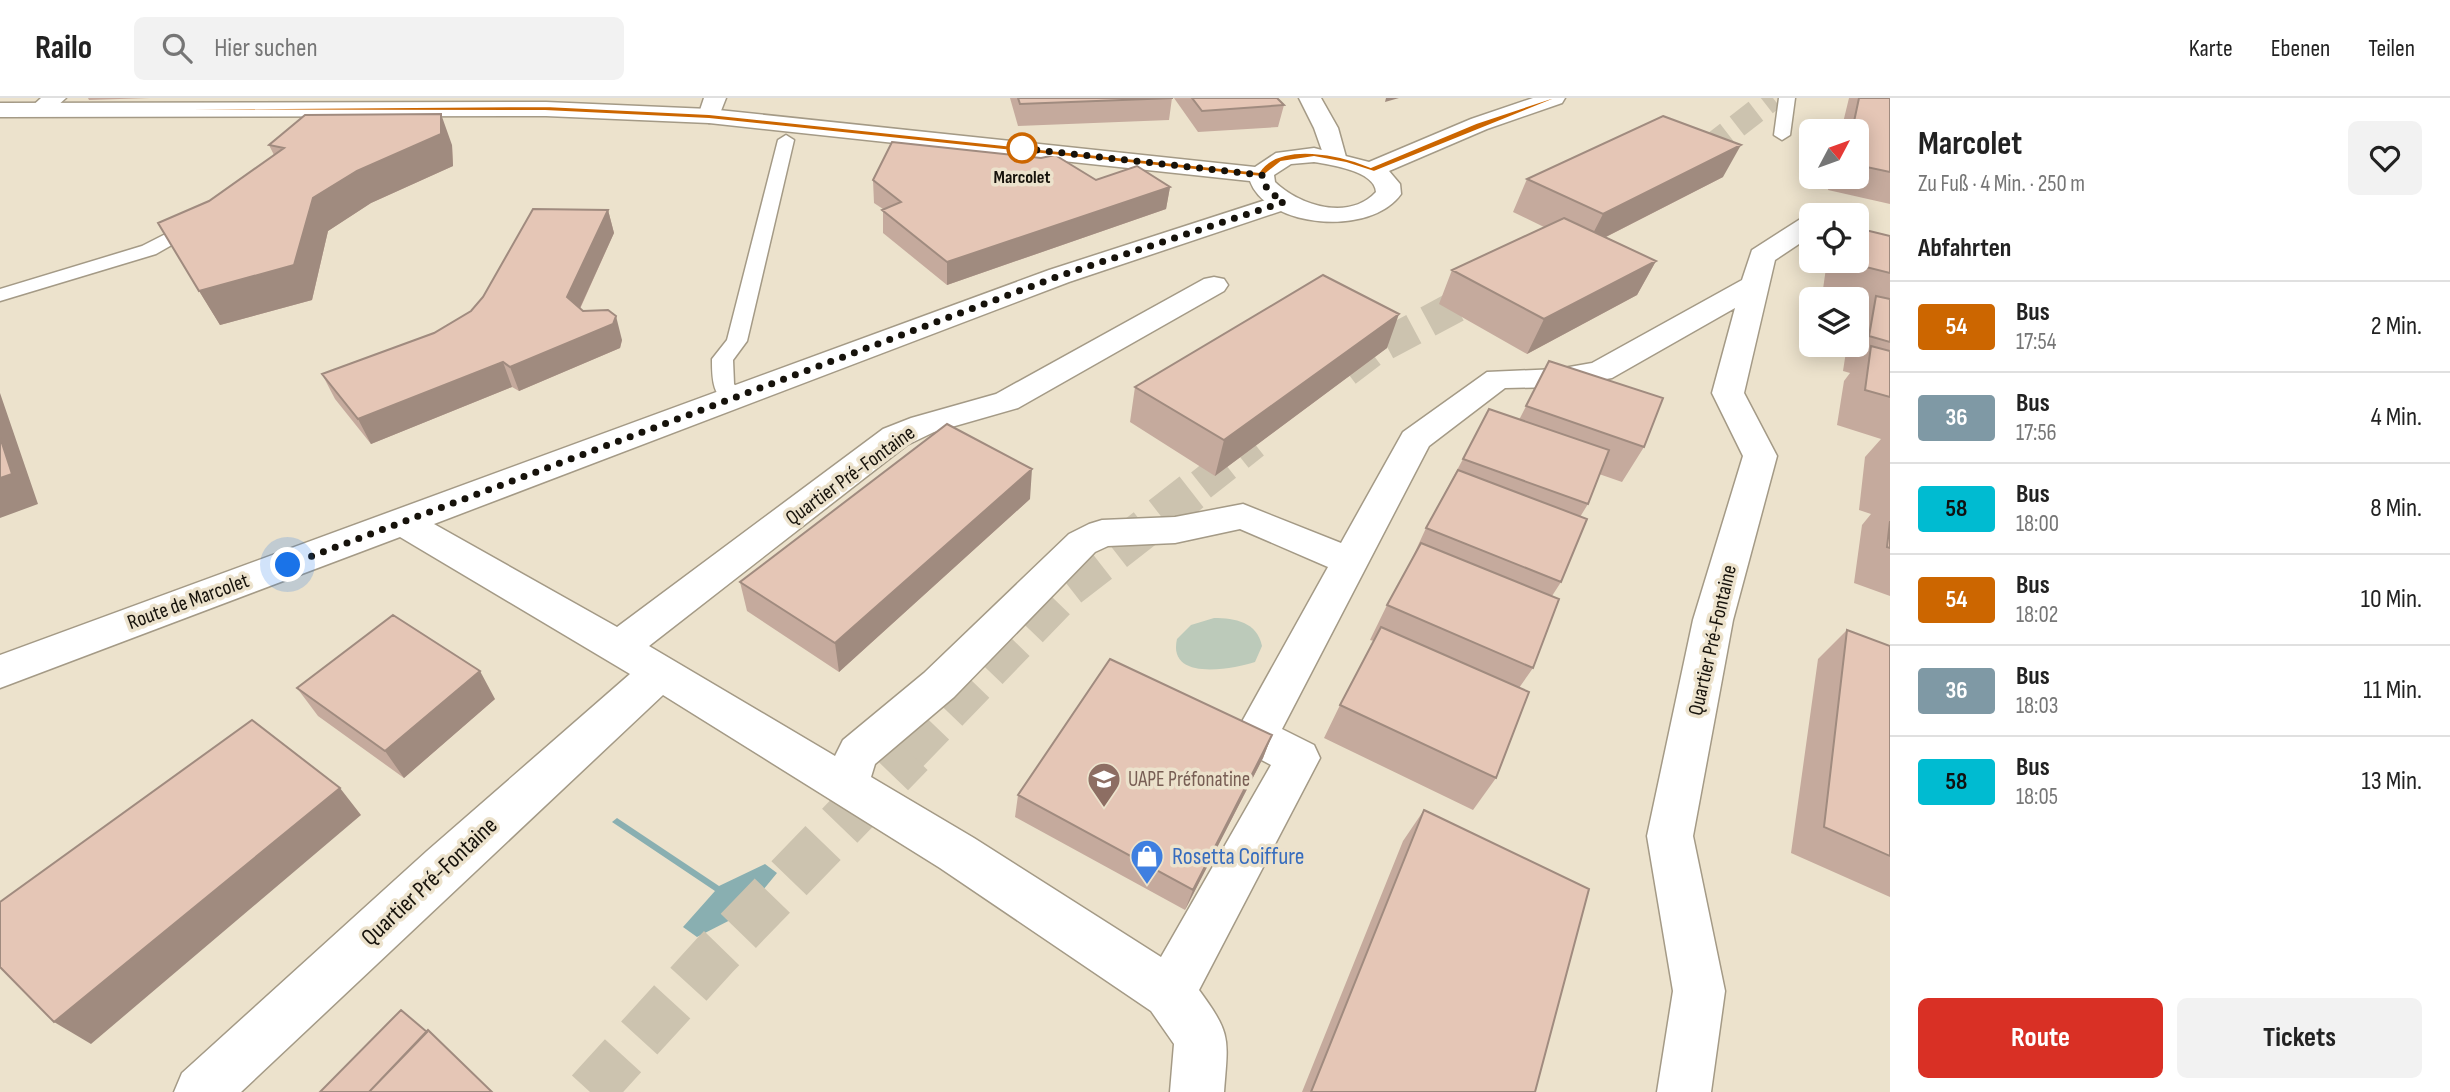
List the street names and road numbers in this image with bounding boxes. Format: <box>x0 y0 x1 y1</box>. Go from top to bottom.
street label: Quartier Pré-Fontaine <box>781 420 920 531</box>
street label: Quartier Pré-Fontaine <box>1683 562 1742 718</box>
street label: Route de Marcolet <box>124 568 252 635</box>
street label: Quartier Pré-Fontaine <box>355 811 503 952</box>

